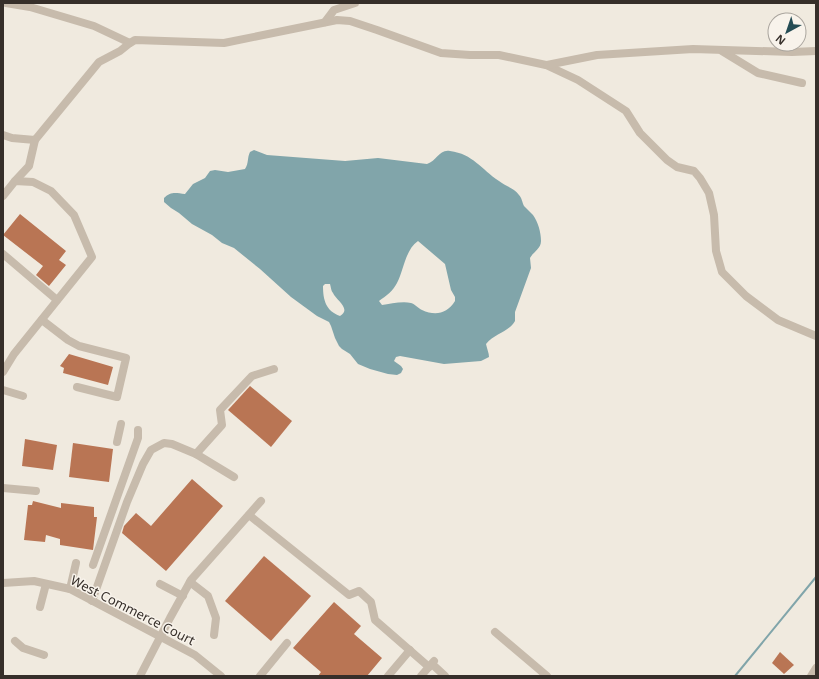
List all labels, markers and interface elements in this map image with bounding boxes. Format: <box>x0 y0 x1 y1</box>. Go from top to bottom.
north arrow <box>767 12 807 52</box>
text: N <box>772 31 789 49</box>
street label: West Commerce Court <box>68 571 199 649</box>

